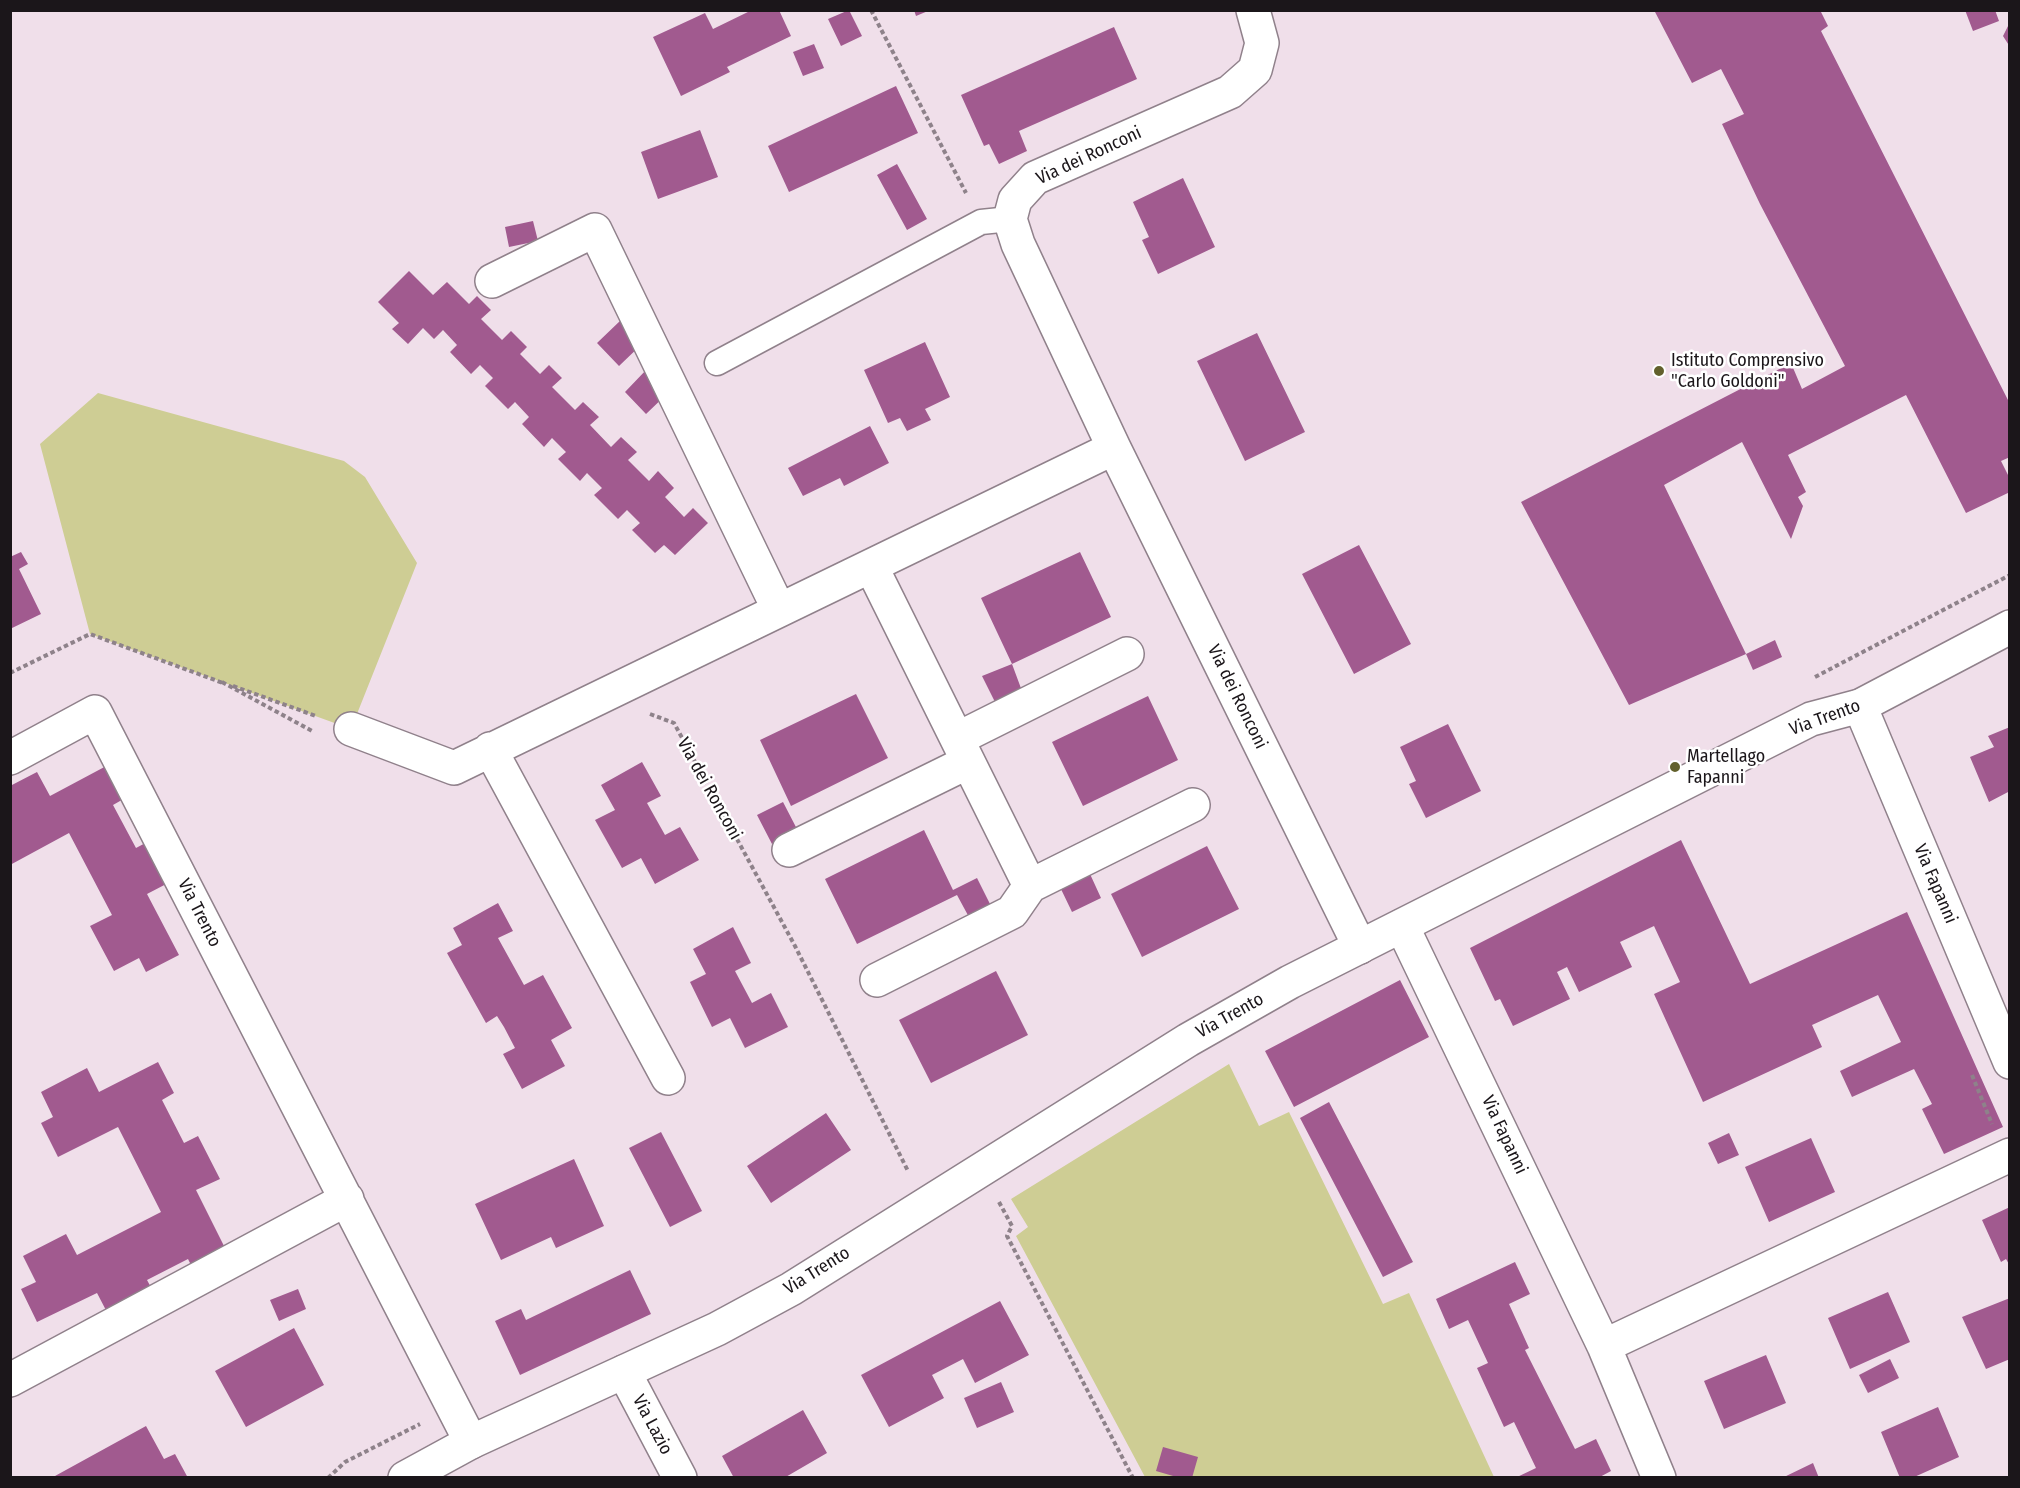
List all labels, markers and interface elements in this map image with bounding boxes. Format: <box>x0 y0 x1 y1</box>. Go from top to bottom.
street label: Via dei Ronconi <box>1033 122 1145 190</box>
place label: Istituto Comprensivo "Carlo Goldoni" <box>1671 350 1824 392</box>
marker: Istituto Comprensivo "Carlo Goldoni" <box>1652 364 1666 378</box>
street label: Via dei Ronconi <box>1202 641 1272 753</box>
street label: Via Trento <box>1787 695 1863 741</box>
street label: Via dei Ronconi <box>672 734 746 844</box>
place label: Martellago Fapanni <box>1687 746 1765 789</box>
marker: Martellago Fapanni <box>1668 760 1682 774</box>
street label: Via Fapanni <box>1909 841 1961 927</box>
street label: Via Trento <box>173 875 225 951</box>
street label: Via Trento <box>1192 989 1268 1043</box>
street label: Via Fapanni <box>1476 1092 1532 1178</box>
street label: Via Trento <box>780 1242 854 1300</box>
street label: Via Lazio <box>627 1391 677 1459</box>

